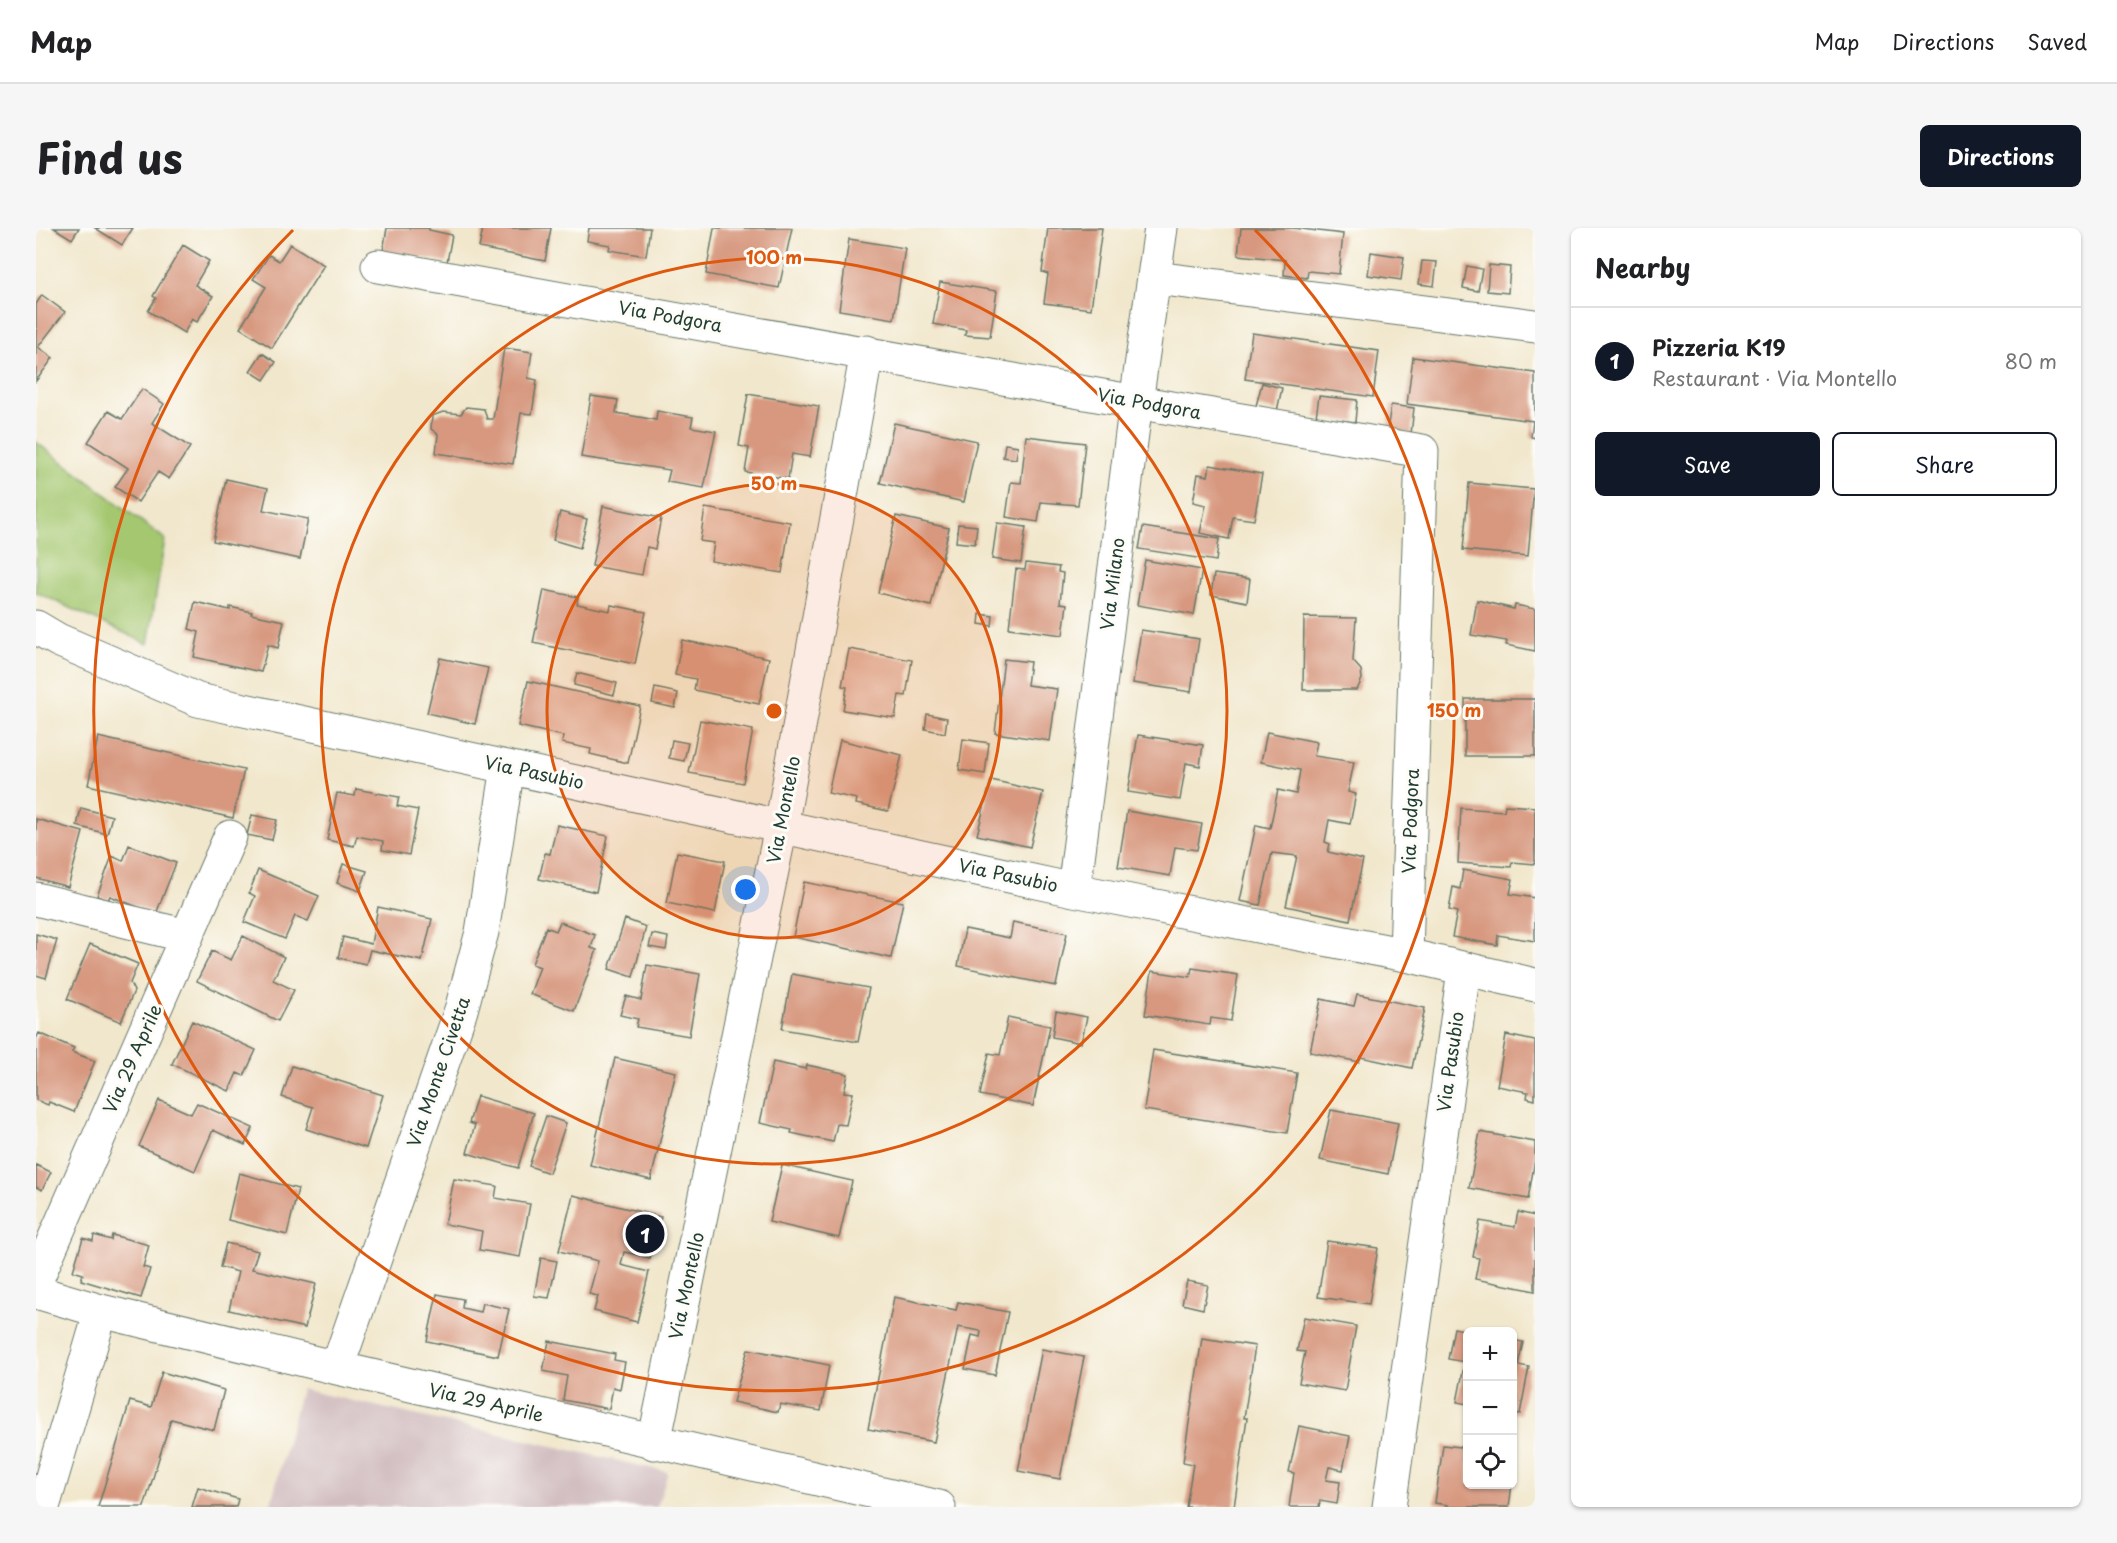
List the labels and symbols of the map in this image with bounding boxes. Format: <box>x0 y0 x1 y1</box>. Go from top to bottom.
text: 100 m <box>746 243 802 270</box>
street label: Via Podgora <box>616 293 725 338</box>
street label: Via Podgora <box>1095 380 1204 425</box>
text: 50 m <box>751 469 797 496</box>
street label: Via Milano <box>1092 536 1131 632</box>
text: 150 m <box>1427 696 1481 723</box>
centre of rings <box>764 701 784 721</box>
street label: Via Pasubio <box>482 748 587 795</box>
street label: Via Montello <box>759 753 806 866</box>
street label: Via Podgora <box>1394 768 1425 874</box>
street label: Via Pasubio <box>956 851 1061 898</box>
your location <box>731 875 760 904</box>
street label: Via Monte Civetta <box>399 992 476 1150</box>
street label: Via 29 Aprile <box>95 999 168 1118</box>
street label: Via Pasubio <box>1429 1010 1470 1114</box>
pin: 1 <box>626 1212 664 1256</box>
street label: Via Montello <box>661 1229 710 1342</box>
street label: Via 29 Aprile <box>426 1375 547 1428</box>

